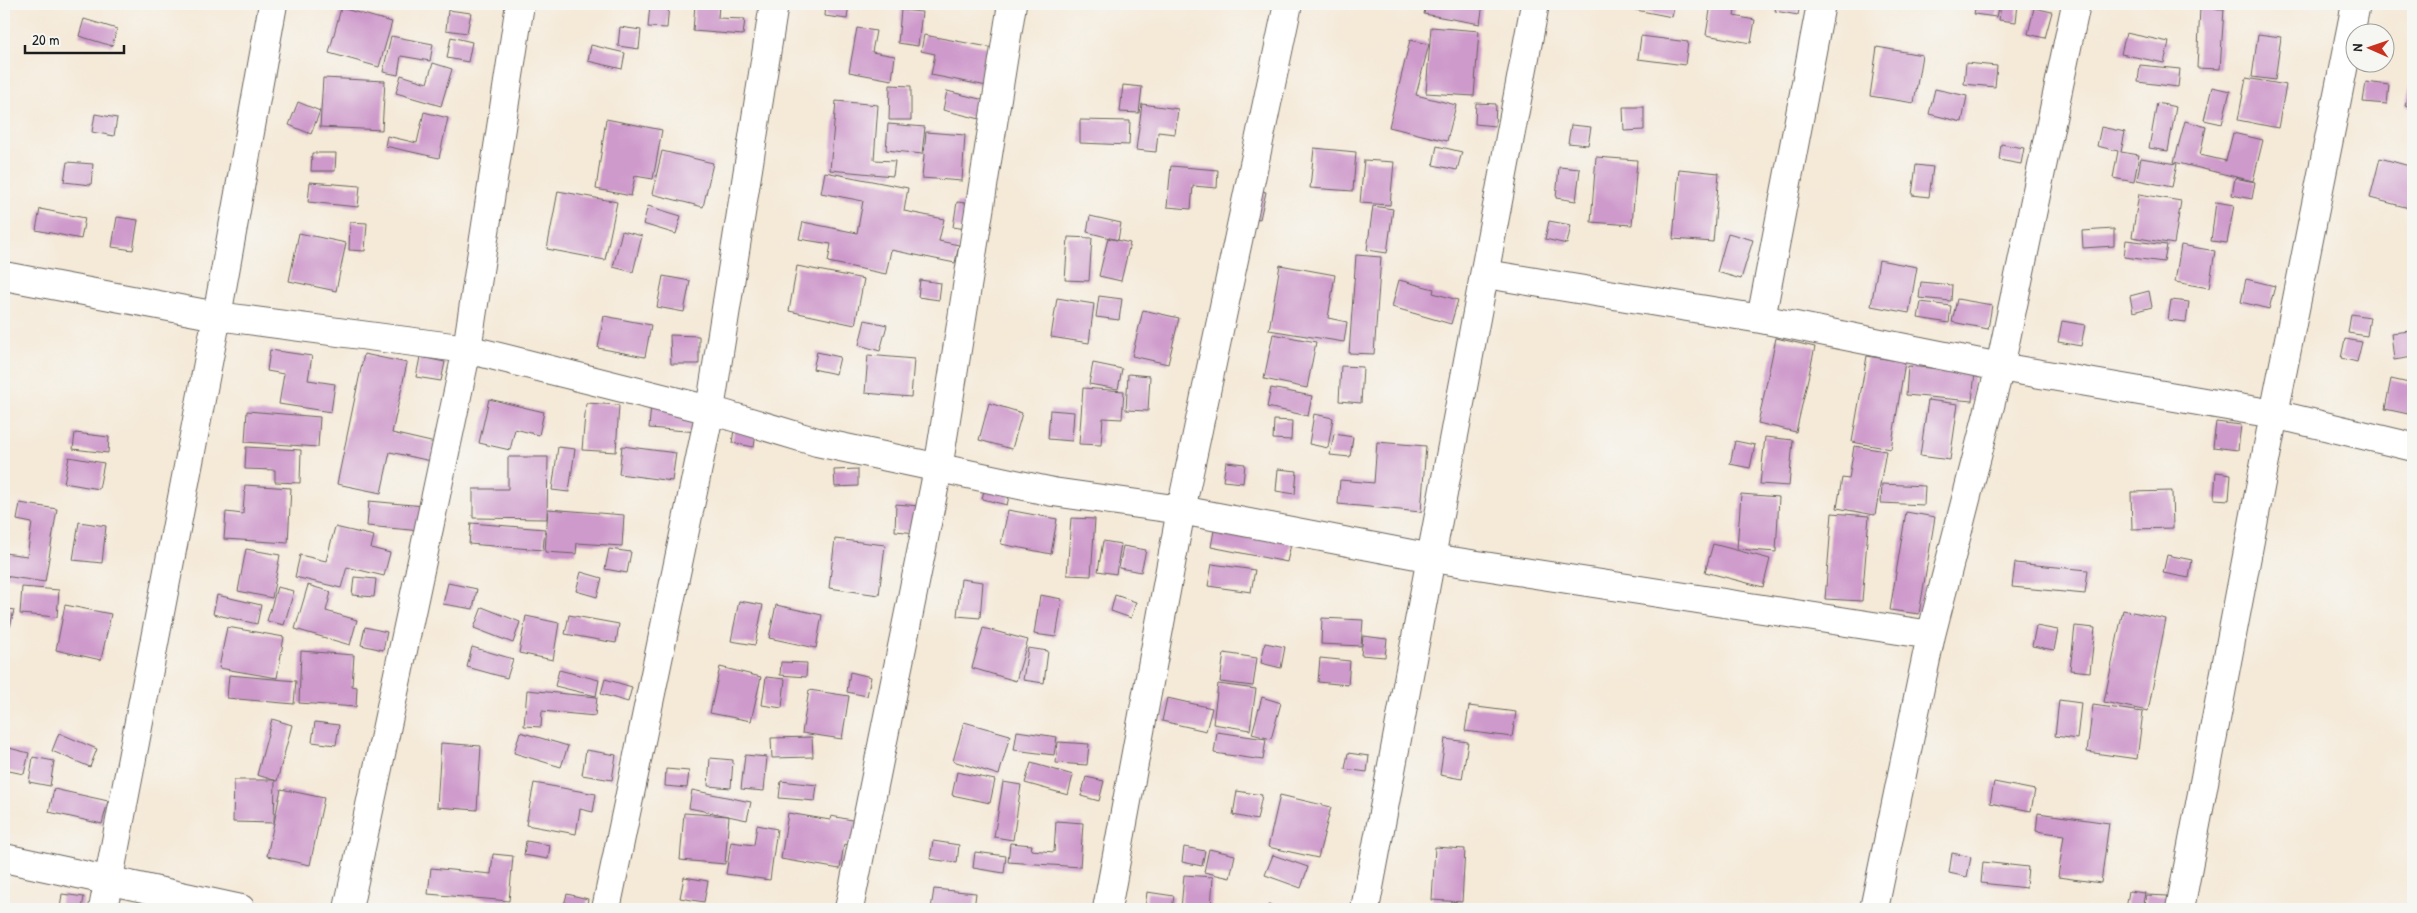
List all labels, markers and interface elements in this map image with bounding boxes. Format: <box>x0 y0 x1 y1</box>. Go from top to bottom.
scale bar <box>25 22 124 54</box>
north arrow <box>2344 22 2394 72</box>
text: 20 m <box>32 29 59 50</box>
text: N <box>2347 43 2366 52</box>

